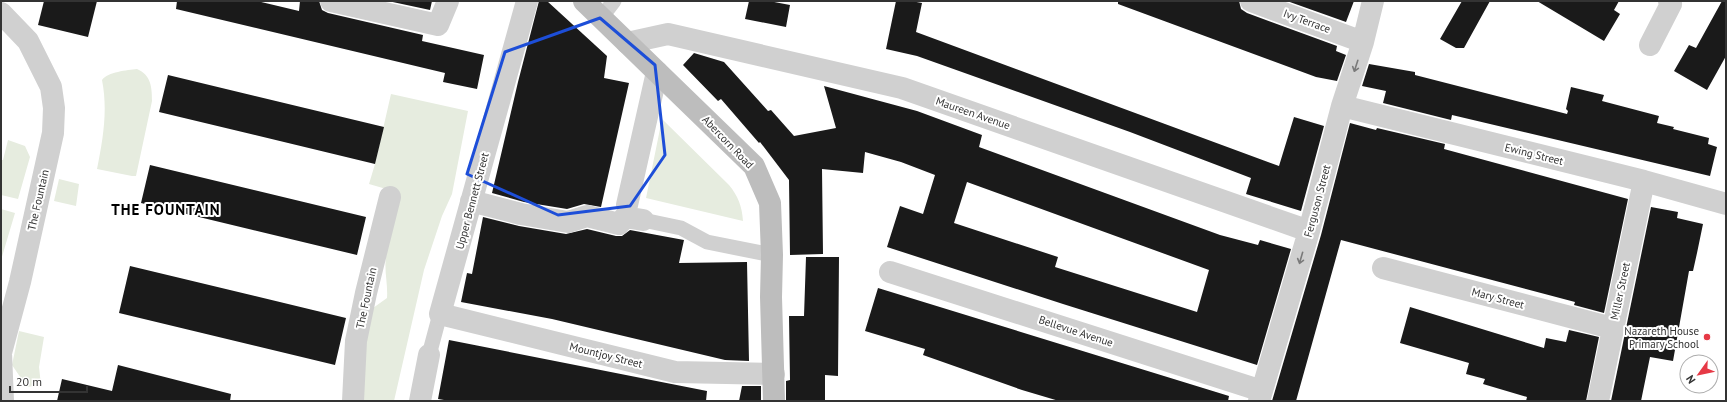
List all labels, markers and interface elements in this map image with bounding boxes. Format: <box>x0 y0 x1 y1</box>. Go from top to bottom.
street label: Ivy Terrace <box>1281 6 1333 36</box>
one-way arrow <box>1351 59 1359 71</box>
street label: Maureen Avenue <box>934 94 1012 132</box>
street label: Abercorn Road <box>699 113 757 171</box>
street label: Ewing Street <box>1503 140 1565 168</box>
street label: Upper Bennett Street <box>452 151 492 251</box>
street label: Ferguson Street <box>1301 163 1333 239</box>
street label: The Fountain <box>24 168 52 232</box>
district label: THE FOUNTAIN <box>111 200 221 219</box>
one-way arrow <box>1297 251 1304 264</box>
street label: Miller Street <box>1607 261 1633 321</box>
street label: The Fountain <box>353 266 379 330</box>
street label: Mary Street <box>1470 284 1526 312</box>
street label: Bellevue Avenue <box>1037 312 1115 350</box>
place label: Nazareth House Primary School <box>1624 324 1700 351</box>
marker: Nazareth House Primary School <box>1702 332 1712 342</box>
street label: Mountjoy Street <box>568 339 644 371</box>
north arrow <box>1679 354 1719 394</box>
scale bar <box>10 368 87 394</box>
text: N <box>1683 373 1698 386</box>
text: 20 m <box>16 374 42 389</box>

